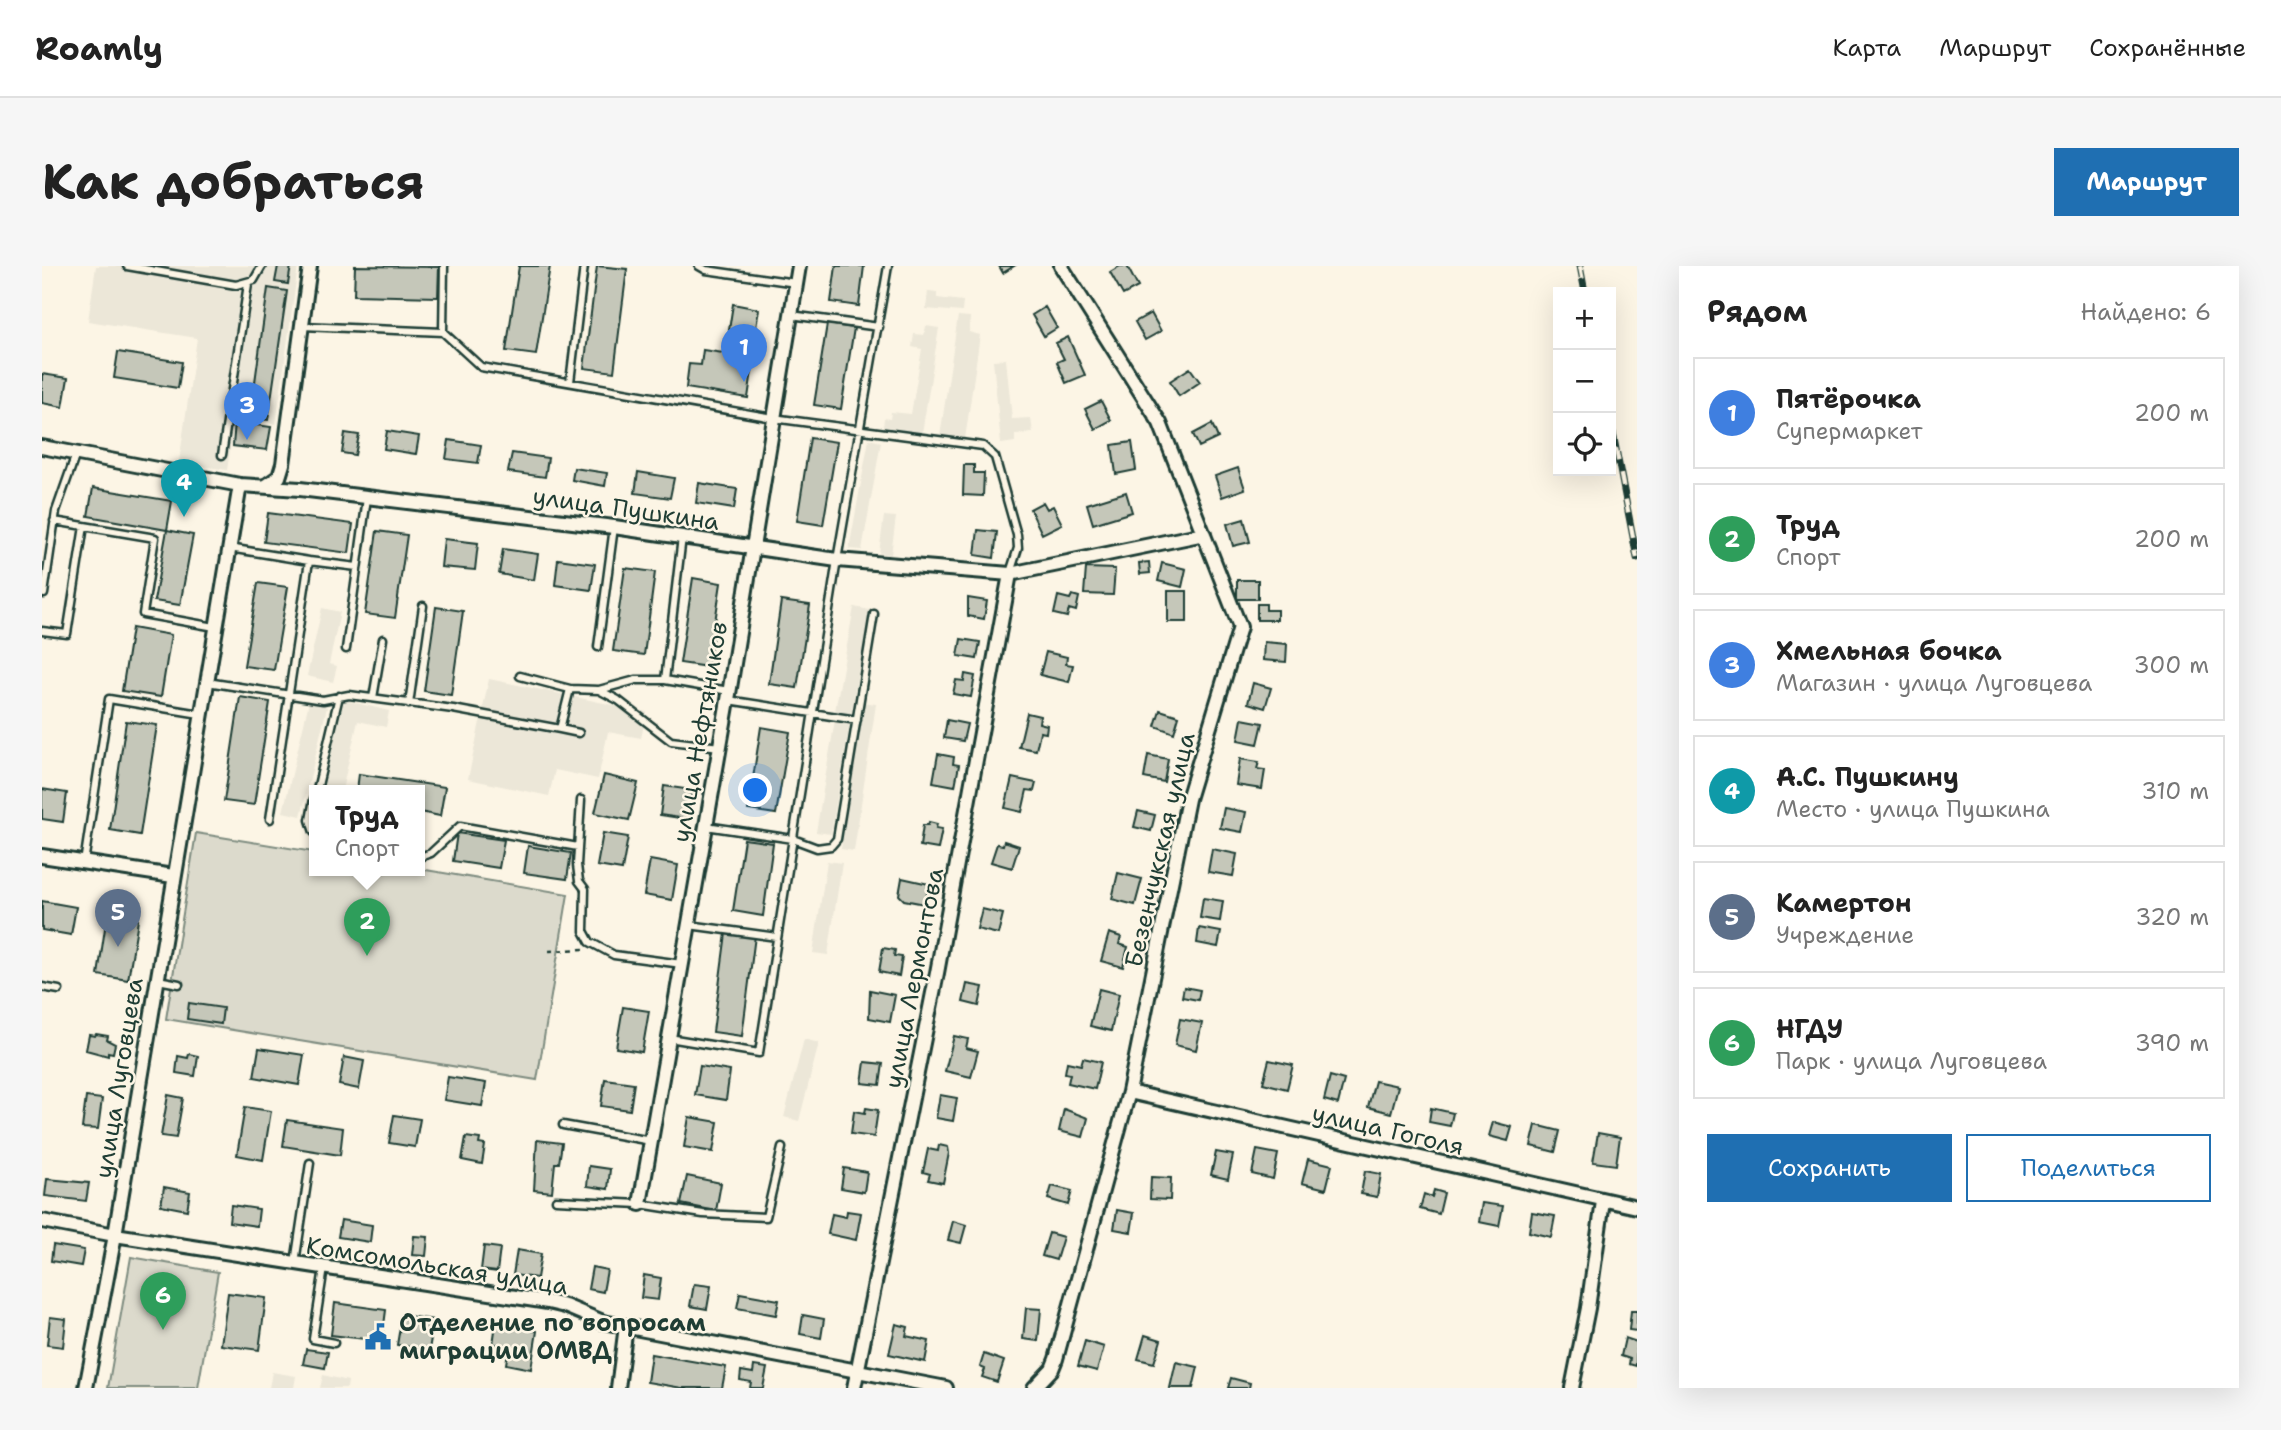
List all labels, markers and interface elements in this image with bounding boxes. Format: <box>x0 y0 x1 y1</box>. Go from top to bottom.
text: Roamly <box>35 26 163 71</box>
text: Карта <box>1833 32 1901 64</box>
text: Маршрут <box>1939 32 2051 64</box>
text: Сохранённые <box>2089 32 2246 64</box>
button: Маршрут <box>2054 148 2239 216</box>
text: Как добраться <box>42 149 424 215</box>
map controls <box>1553 287 1616 476</box>
button: + <box>1553 287 1616 350</box>
text: Рядом <box>1707 291 1807 332</box>
text: Найдено: 6 <box>2081 297 2211 327</box>
pin: 1 <box>721 324 767 382</box>
button: − <box>1553 350 1616 413</box>
text: Пятёрочка <box>1776 381 1921 416</box>
pin: 3 <box>224 382 270 440</box>
text: 1 <box>1727 398 1737 428</box>
text: 200 m <box>2134 398 2209 428</box>
button: locate <box>1553 413 1616 476</box>
text: Супермаркет <box>1776 416 1923 446</box>
pin: 4 <box>161 459 207 517</box>
street label: улица Пушкина <box>531 480 722 538</box>
text: Труд <box>1776 507 1840 542</box>
text: 2 <box>1724 524 1740 554</box>
text: 200 m <box>2134 524 2209 554</box>
text: Спорт <box>1776 542 1841 572</box>
street label: улица Нефтяников <box>665 619 735 845</box>
text: Хмельная бочка <box>1776 633 2002 668</box>
text: 3 <box>1724 650 1740 680</box>
text: 300 m <box>2134 650 2209 680</box>
text: Магазин · улица Луговцева <box>1776 668 2092 698</box>
street label: Безенчукская улица <box>1117 729 1203 971</box>
text: А.С. Пушкину <box>1776 759 1959 794</box>
your location <box>738 773 772 807</box>
text: 4 <box>1724 776 1740 806</box>
text: 310 m <box>2141 776 2209 806</box>
popup <box>309 785 425 876</box>
text: Место · улица Пушкина <box>1776 794 2050 824</box>
text: Труд <box>335 798 399 833</box>
text: Спорт <box>335 833 399 863</box>
street label: улица Лермонтова <box>877 865 951 1091</box>
text: Камертон <box>1776 885 1912 920</box>
pin: 5 <box>95 889 141 947</box>
pin: 2 <box>344 898 390 956</box>
text: 5 <box>1725 902 1739 932</box>
text: 320 m <box>2135 902 2209 932</box>
text: Учреждение <box>1776 920 1914 950</box>
street label: улица Луговцева <box>87 975 151 1181</box>
text: НГДУ <box>1776 1011 1843 1046</box>
text: 6 <box>1724 1028 1740 1058</box>
text: 390 m <box>2135 1028 2209 1058</box>
text: Парк · улица Луговцева <box>1776 1046 2047 1076</box>
street label: улица Гоголя <box>1309 1097 1467 1163</box>
button: Сохранить <box>1707 1134 1952 1202</box>
button: Поделиться <box>1966 1134 2211 1202</box>
street label: Комсомольская улица <box>304 1229 570 1303</box>
pin: 6 <box>140 1272 186 1330</box>
place label: Отделение по вопросам миграции ОМВД <box>399 1307 706 1367</box>
public building icon: Отделение по вопросам миграции ОМВД <box>363 1322 393 1352</box>

